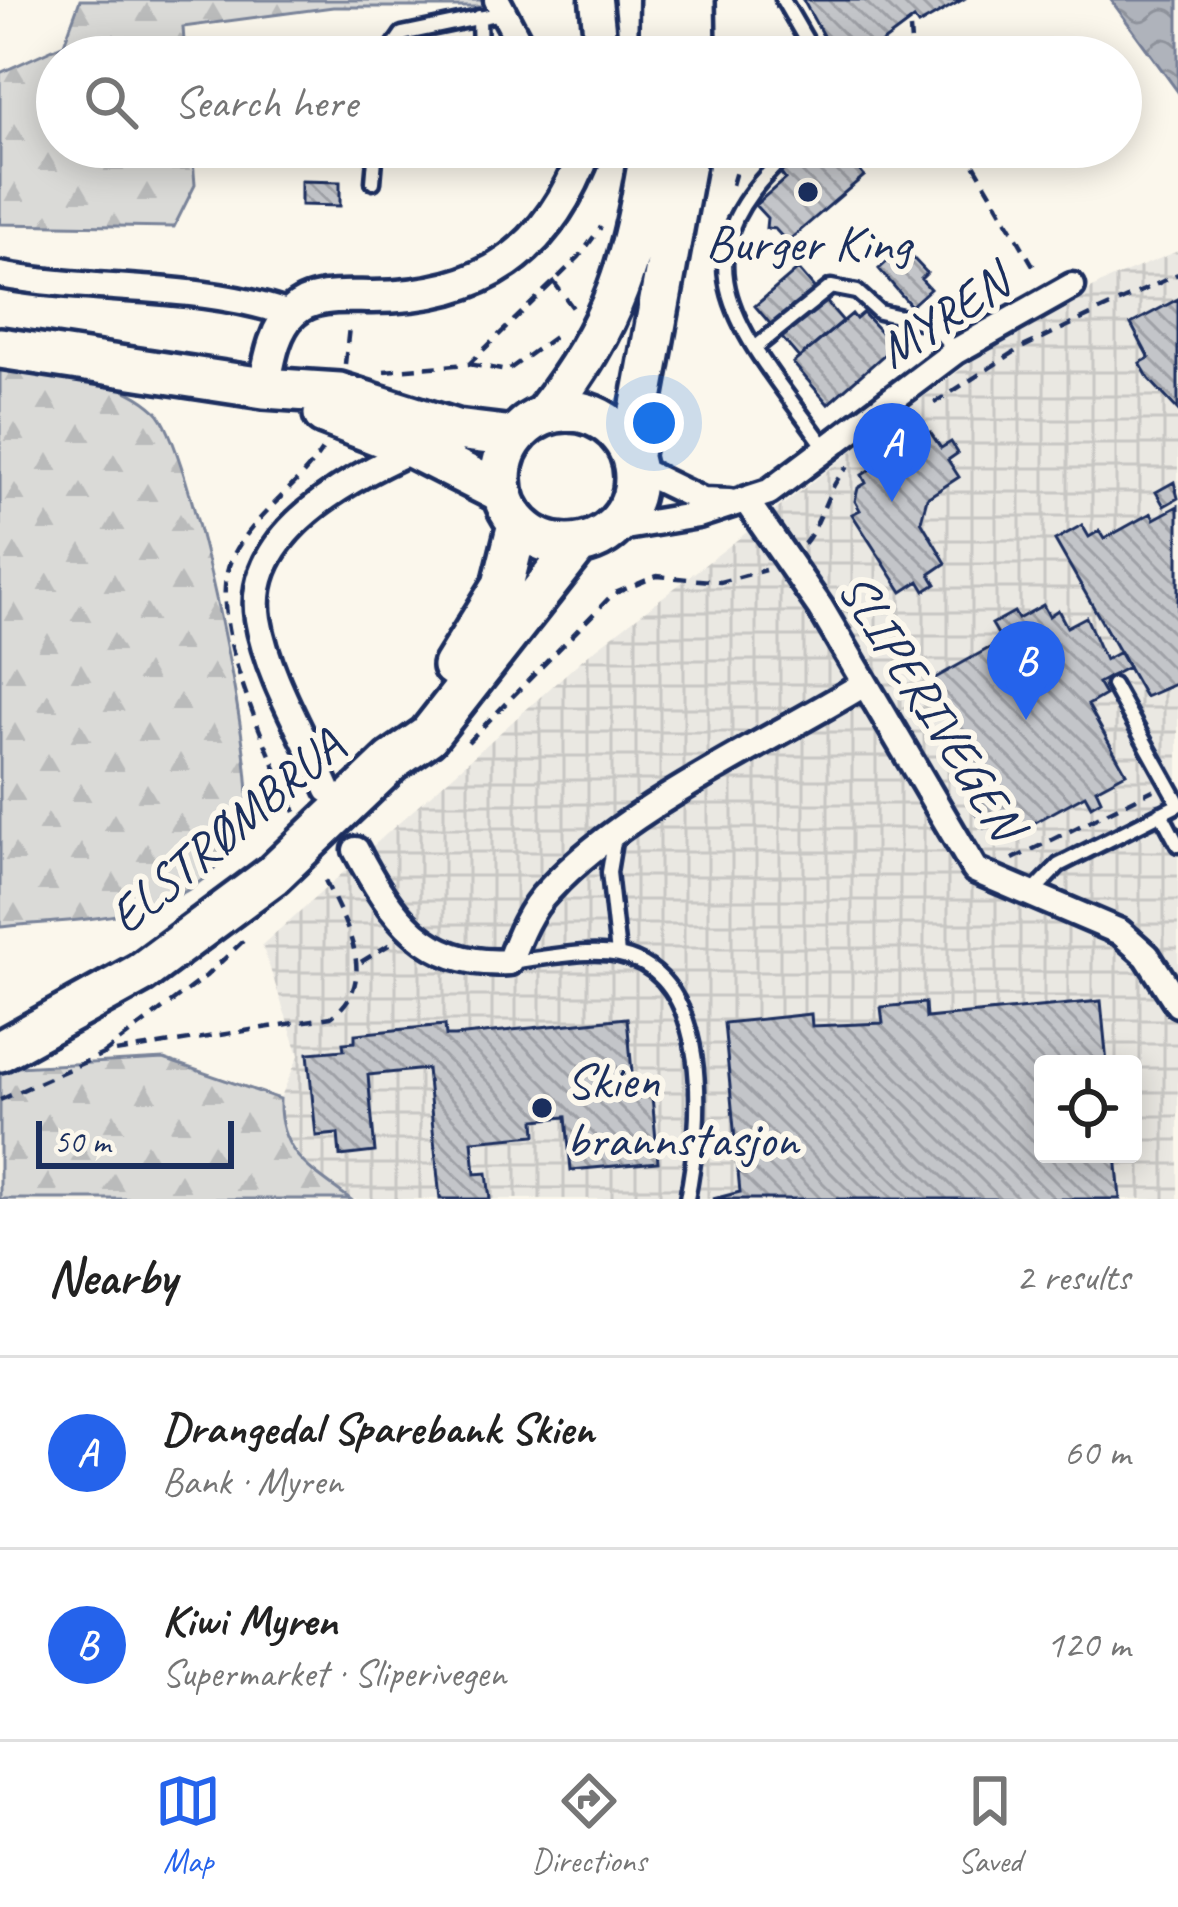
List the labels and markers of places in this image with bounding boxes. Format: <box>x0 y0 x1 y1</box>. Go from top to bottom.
marker: Burger King <box>795 179 821 205</box>
place label: Burger King <box>705 211 914 275</box>
pin: A <box>853 403 931 502</box>
pin: B <box>987 621 1065 720</box>
place label: Skien brannstasjon <box>566 1048 801 1171</box>
marker: Skien brannstasjon <box>529 1095 555 1121</box>

